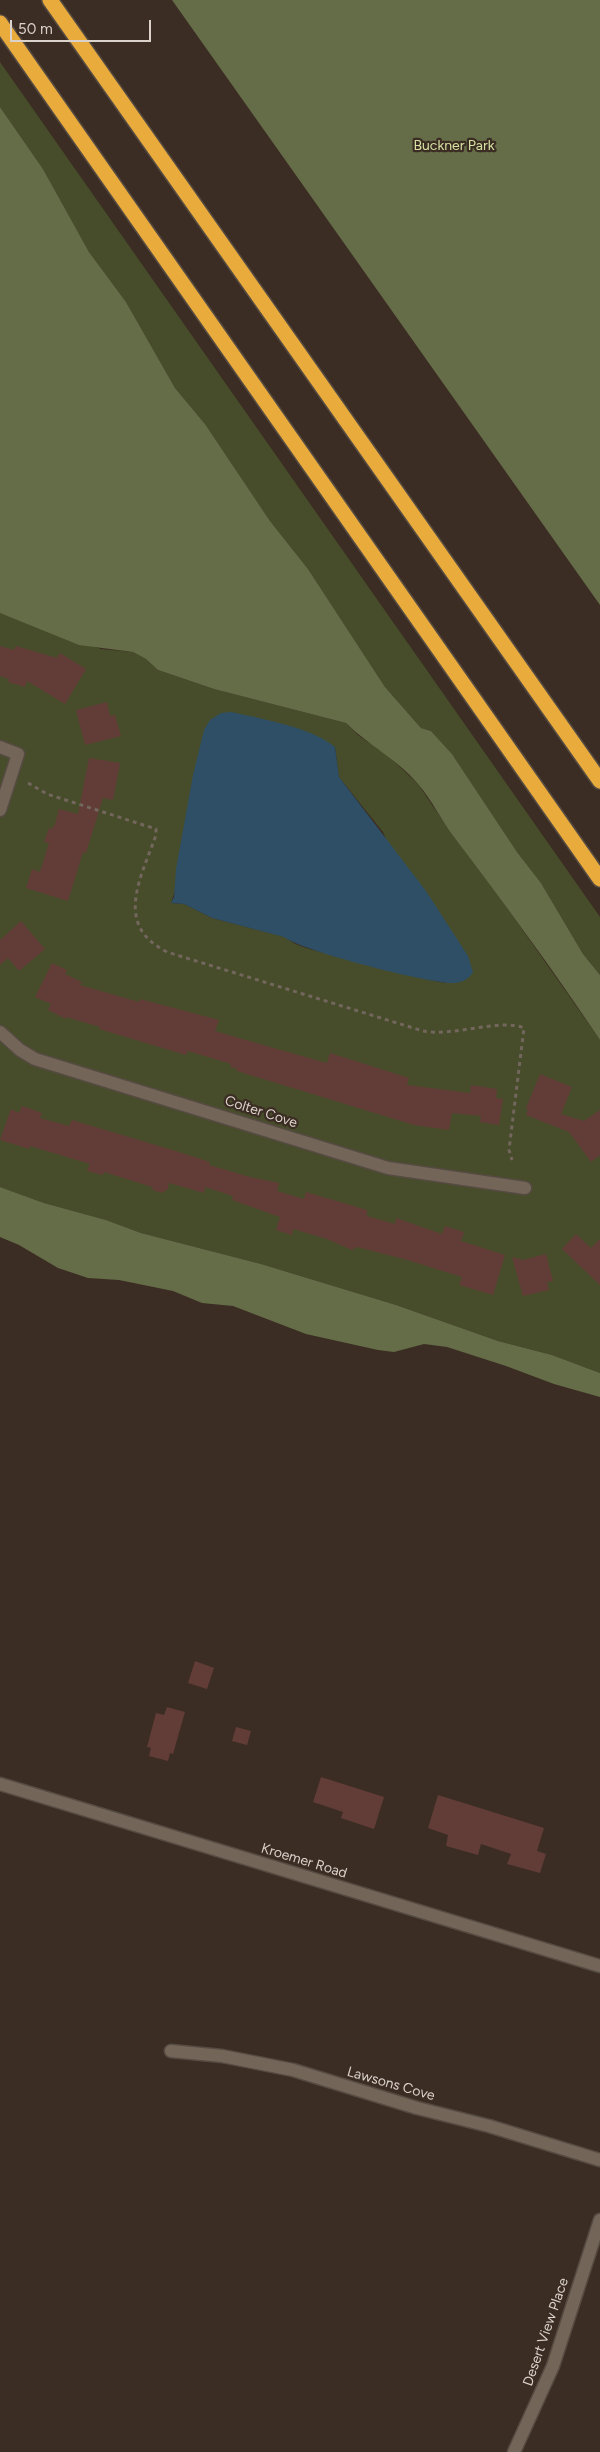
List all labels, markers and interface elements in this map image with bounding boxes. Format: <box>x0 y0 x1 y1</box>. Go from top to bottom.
scale bar <box>12 10 154 42</box>
text: 50 m <box>18 20 53 38</box>
park label: Buckner Park <box>413 138 495 154</box>
street label: Colter Cove <box>223 1092 299 1132</box>
street label: Kroemer Road <box>259 1840 349 1882</box>
street label: Lawsons Cove <box>345 2063 437 2105</box>
street label: Desert View Place <box>520 2276 572 2388</box>

